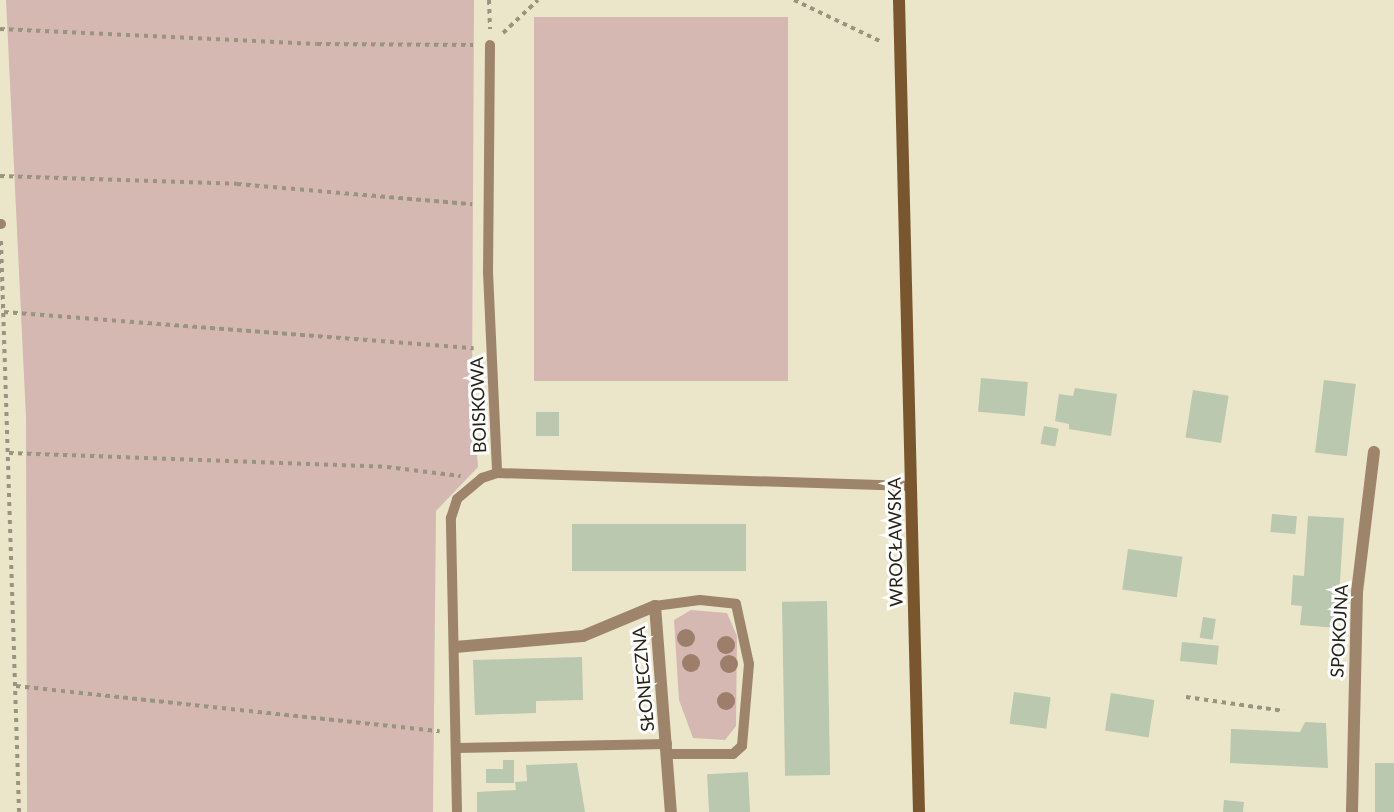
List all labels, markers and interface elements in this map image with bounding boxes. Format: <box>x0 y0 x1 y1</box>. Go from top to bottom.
street label: BOISKOWA <box>466 357 490 453</box>
street label: WROCŁAWSKA <box>883 477 907 607</box>
street label: SPOKOJNA <box>1326 584 1352 678</box>
street label: SŁONECZNA <box>628 625 658 733</box>

